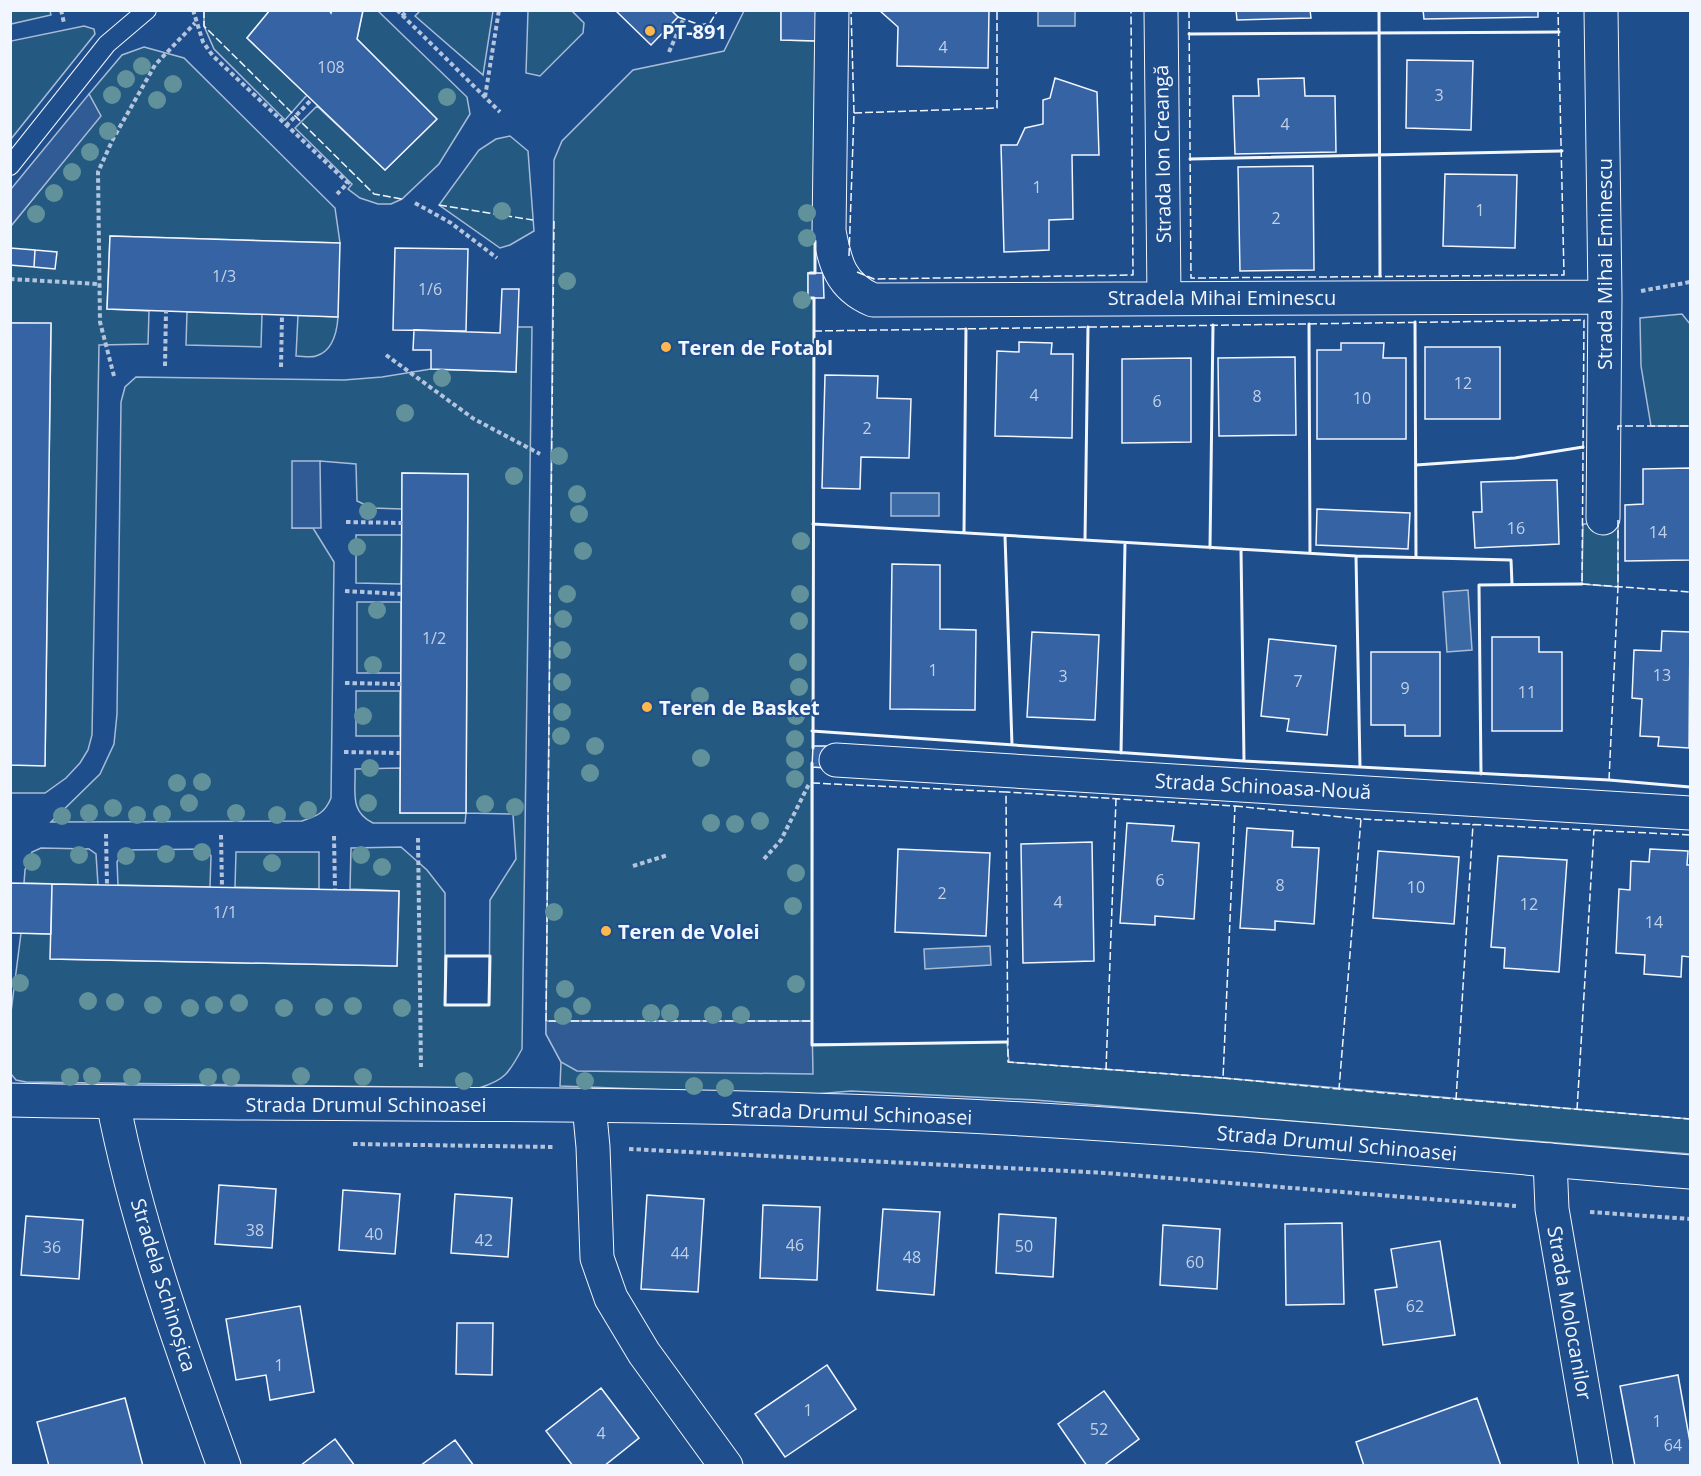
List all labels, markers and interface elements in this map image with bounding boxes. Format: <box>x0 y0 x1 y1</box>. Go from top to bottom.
place label: PT-891 <box>662 18 727 45</box>
marker: PT-891 <box>643 24 657 38</box>
house number: 4 <box>938 36 948 58</box>
house number: 108 <box>317 56 345 78</box>
street label: Strada Ion Creangă <box>1147 65 1177 243</box>
house number: 3 <box>1434 84 1444 106</box>
house number: 4 <box>1280 113 1290 135</box>
street label: Strada Mihai Eminescu <box>1591 158 1618 370</box>
house number: 1 <box>1032 176 1042 198</box>
house number: 1 <box>1475 199 1485 221</box>
house number: 2 <box>1271 207 1281 229</box>
house number: 1/3 <box>212 265 236 287</box>
house number: 1/6 <box>418 278 442 300</box>
street label: Stradela Mihai Eminescu <box>1108 284 1336 311</box>
place label: Teren de Fotabl <box>678 334 833 361</box>
marker: Teren de Fotabl <box>659 340 673 354</box>
house number: 12 <box>1454 372 1472 394</box>
house number: 4 <box>1029 384 1039 406</box>
house number: 8 <box>1252 385 1262 407</box>
house number: 10 <box>1353 387 1371 409</box>
house number: 6 <box>1152 390 1162 412</box>
house number: 2 <box>862 417 872 439</box>
house number: 16 <box>1507 517 1525 539</box>
house number: 14 <box>1649 521 1667 543</box>
house number: 1/2 <box>422 627 446 649</box>
house number: 1 <box>928 659 938 681</box>
house number: 13 <box>1653 664 1671 686</box>
house number: 3 <box>1058 665 1068 687</box>
house number: 7 <box>1293 670 1303 692</box>
house number: 9 <box>1400 677 1410 699</box>
house number: 11 <box>1518 681 1536 703</box>
place label: Teren de Basket <box>659 694 820 721</box>
marker: Teren de Basket <box>640 700 654 714</box>
street label: Strada Schinoasa-Nouă <box>1154 767 1372 805</box>
house number: 6 <box>1155 869 1165 891</box>
house number: 8 <box>1275 874 1285 896</box>
house number: 10 <box>1407 876 1425 898</box>
house number: 2 <box>937 882 947 904</box>
house number: 4 <box>1053 891 1063 913</box>
house number: 12 <box>1520 893 1538 915</box>
house number: 1/1 <box>213 901 237 923</box>
house number: 14 <box>1645 911 1663 933</box>
place label: Teren de Volei <box>618 918 760 945</box>
marker: Teren de Volei <box>599 924 613 938</box>
street label: Strada Drumul Schinoasei <box>246 1091 487 1118</box>
street label: Strada Drumul Schinoasei <box>731 1095 973 1131</box>
street label: Strada Drumul Schinoasei <box>1216 1119 1458 1167</box>
street label: Stradela Schinoșica <box>125 1195 203 1375</box>
house number: 38 <box>246 1219 264 1241</box>
house number: 40 <box>365 1223 383 1245</box>
street label: Strada Molocanilor <box>1541 1224 1599 1402</box>
house number: 42 <box>475 1229 493 1251</box>
house number: 46 <box>786 1234 804 1256</box>
house number: 50 <box>1015 1235 1033 1257</box>
house number: 36 <box>43 1236 61 1258</box>
house number: 44 <box>671 1242 689 1264</box>
house number: 48 <box>903 1246 921 1268</box>
house number: 60 <box>1186 1251 1204 1273</box>
house number: 62 <box>1406 1295 1424 1317</box>
house number: 1 <box>274 1354 284 1376</box>
house number: 1 <box>803 1399 813 1421</box>
house number: 1 <box>1652 1410 1662 1432</box>
house number: 52 <box>1090 1418 1108 1440</box>
house number: 4 <box>596 1422 606 1444</box>
house number: 64 <box>1664 1434 1682 1456</box>

